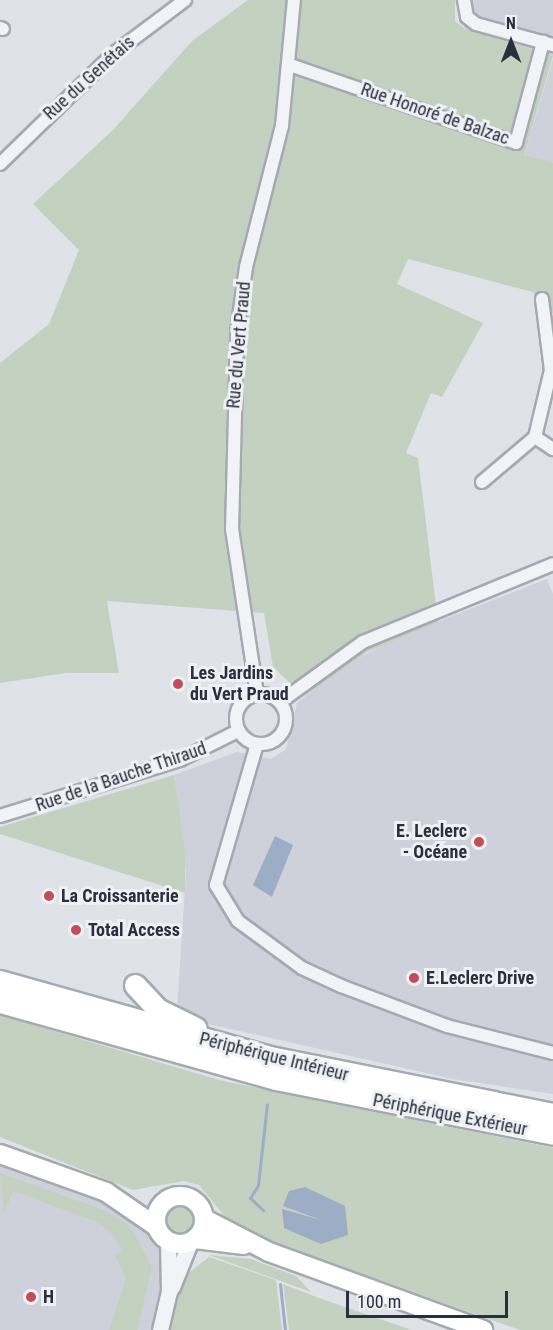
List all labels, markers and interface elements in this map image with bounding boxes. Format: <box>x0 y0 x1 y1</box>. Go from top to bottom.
north arrow <box>481 12 541 72</box>
text: N <box>506 14 516 33</box>
street label: Rue du Genétais <box>39 31 139 125</box>
street label: Rue Honoré de Balzac <box>358 78 512 150</box>
street label: Rue du Vert Praud <box>223 281 255 409</box>
place label: Les Jardins du Vert Praud <box>190 663 289 706</box>
marker: Les Jardins du Vert Praud <box>171 677 185 691</box>
street label: Rue de la Bauche Thiraud <box>33 738 209 816</box>
place label: E. Leclerc - Océane <box>396 821 467 864</box>
marker: E. Leclerc - Océane <box>472 835 486 849</box>
place label: La Croissanterie <box>61 885 179 907</box>
marker: La Croissanterie <box>42 889 56 903</box>
place label: Total Access <box>88 919 180 941</box>
marker: Total Access <box>69 923 83 937</box>
place label: E.Leclerc Drive <box>426 967 534 989</box>
marker: E.Leclerc Drive <box>407 971 421 985</box>
street label: Périphérique Intérieur <box>197 1028 351 1086</box>
street label: Périphérique Extérieur <box>371 1089 529 1141</box>
scale bar <box>349 1279 511 1317</box>
place label: H <box>43 1286 54 1308</box>
marker: H <box>24 1290 38 1304</box>
text: 100 m <box>357 1291 401 1312</box>

